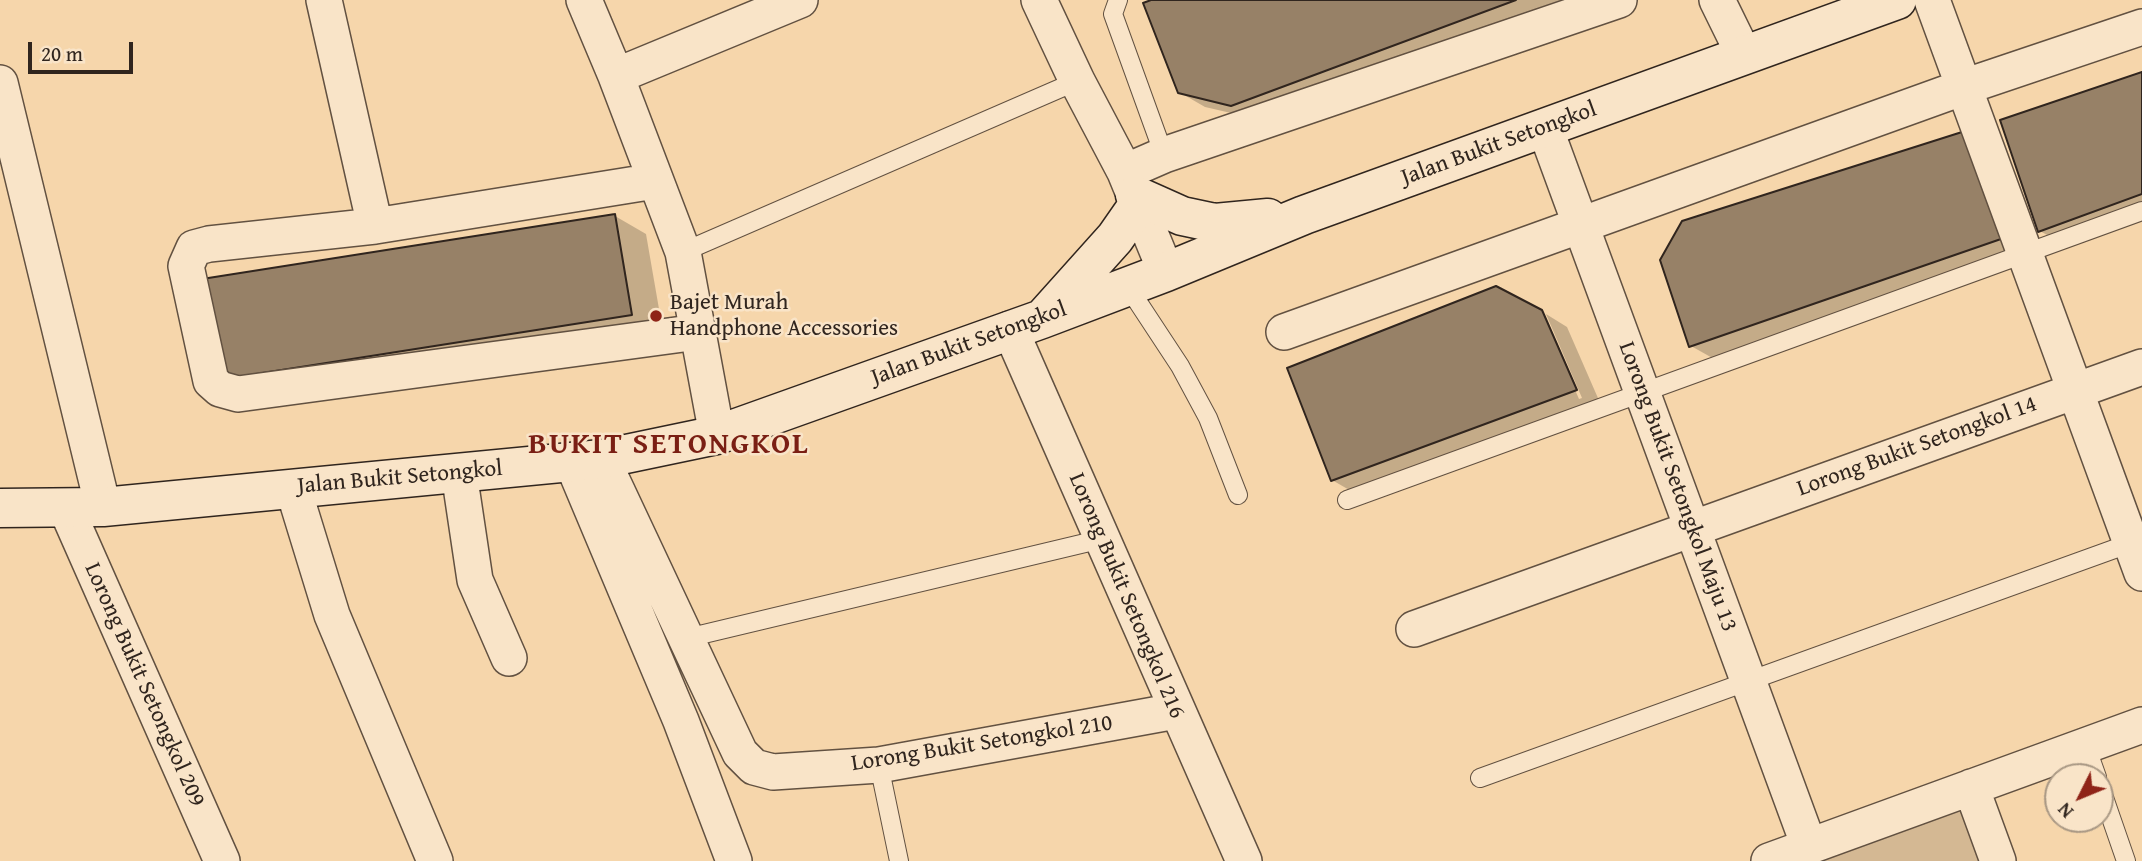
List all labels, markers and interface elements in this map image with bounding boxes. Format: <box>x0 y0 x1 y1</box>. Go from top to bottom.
scale bar <box>32 28 136 72</box>
text: 20 m <box>41 38 83 69</box>
street label: Jalan Bukit Setongkol <box>1398 96 1600 192</box>
place label: Bajet Murah Handphone Accessories <box>670 289 898 343</box>
street label: Jalan Bukit Setongkol <box>868 296 1070 392</box>
marker: Bajet Murah Handphone Accessories <box>648 308 664 324</box>
street label: Lorong Bukit Setongkol Maju 13 <box>1612 338 1742 636</box>
street label: Lorong Bukit Setongkol 14 <box>1793 391 2041 503</box>
district label: BUKIT SETONGKOL <box>530 427 808 463</box>
street label: Jalan Bukit Setongkol <box>296 455 504 501</box>
street label: Lorong Bukit Setongkol 216 <box>1062 469 1190 723</box>
street label: Lorong Bukit Setongkol 209 <box>78 559 210 811</box>
street label: Lorong Bukit Setongkol 210 <box>849 710 1115 778</box>
north arrow <box>2044 763 2114 833</box>
text: N <box>2051 797 2080 825</box>

